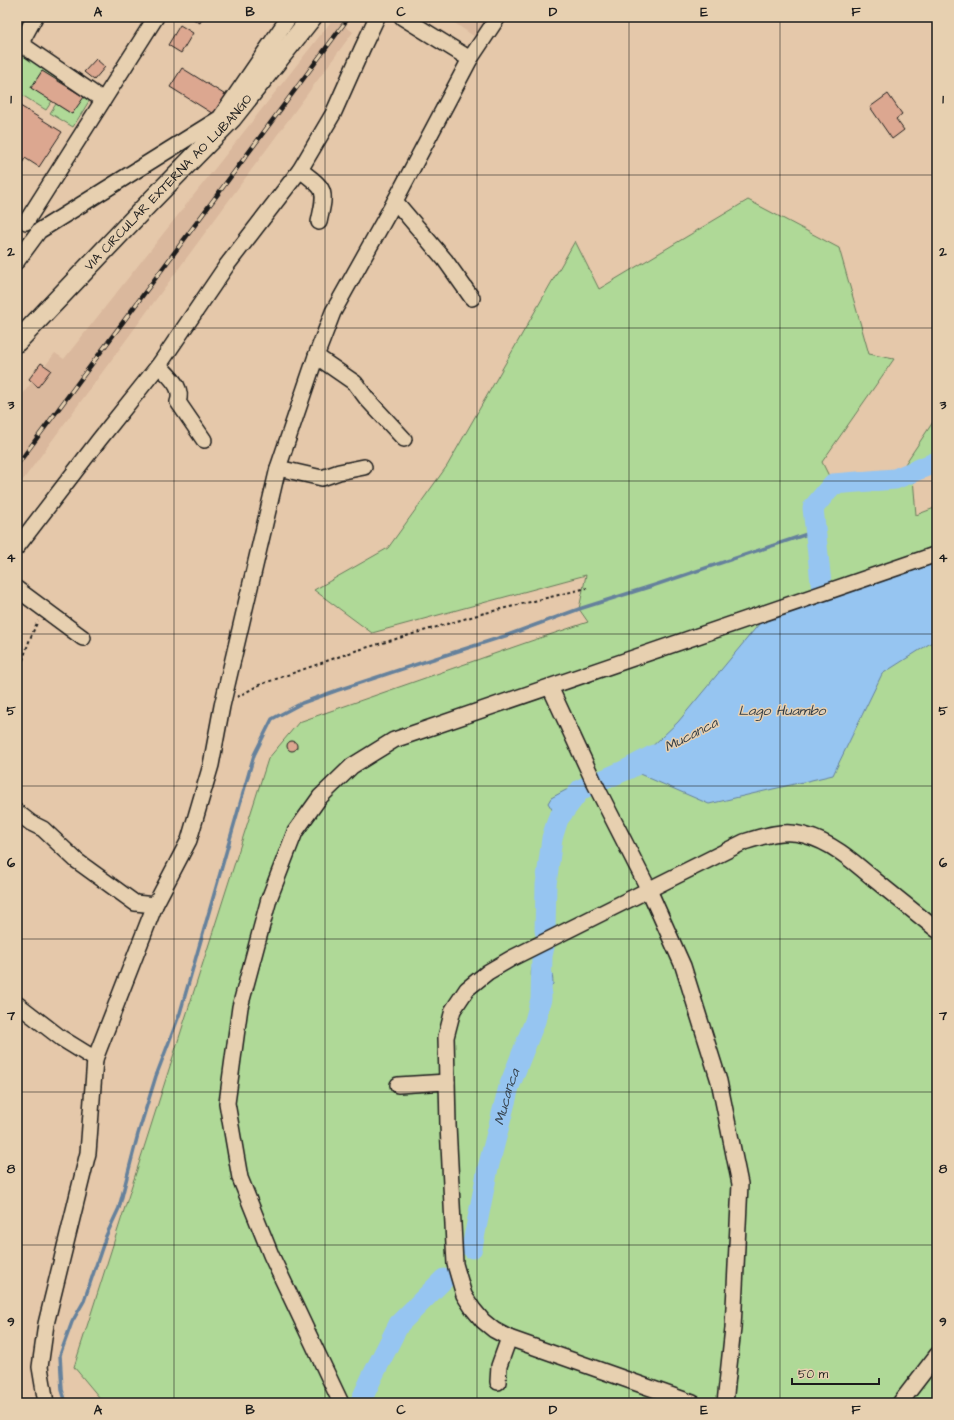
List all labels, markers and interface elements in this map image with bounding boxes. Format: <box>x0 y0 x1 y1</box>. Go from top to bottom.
text: A <box>94 3 103 21</box>
text: B <box>245 3 255 21</box>
text: C <box>396 3 406 21</box>
text: D <box>549 3 558 21</box>
text: E <box>700 3 708 21</box>
text: F <box>851 3 861 21</box>
text: 1 <box>10 90 12 108</box>
street label: VIA CIRCULAR EXTERNA AO LUBANGO <box>80 90 257 275</box>
text: 1 <box>942 90 944 108</box>
text: 2 <box>6 243 15 261</box>
text: 2 <box>938 243 947 261</box>
text: 3 <box>7 396 15 414</box>
text: 3 <box>939 396 947 414</box>
text: 4 <box>7 549 16 567</box>
text: 4 <box>939 549 948 567</box>
water label: Lago Huambo <box>739 701 827 721</box>
text: 5 <box>6 702 16 720</box>
text: 5 <box>938 702 948 720</box>
water label: Mucanca <box>661 713 722 757</box>
text: 6 <box>7 854 16 872</box>
text: 6 <box>939 854 948 872</box>
text: 7 <box>6 1007 16 1025</box>
text: 7 <box>938 1007 948 1025</box>
water label: Mucanca <box>490 1065 525 1127</box>
text: 8 <box>7 1160 16 1178</box>
text: 8 <box>939 1160 948 1178</box>
text: 9 <box>7 1313 15 1331</box>
text: 9 <box>939 1313 947 1331</box>
scale bar <box>792 1360 879 1386</box>
text: 50 m <box>798 1366 829 1383</box>
text: A <box>94 1401 103 1419</box>
text: B <box>245 1401 255 1419</box>
text: C <box>396 1401 406 1419</box>
text: D <box>549 1401 558 1419</box>
text: E <box>700 1401 708 1419</box>
text: F <box>851 1401 861 1419</box>

